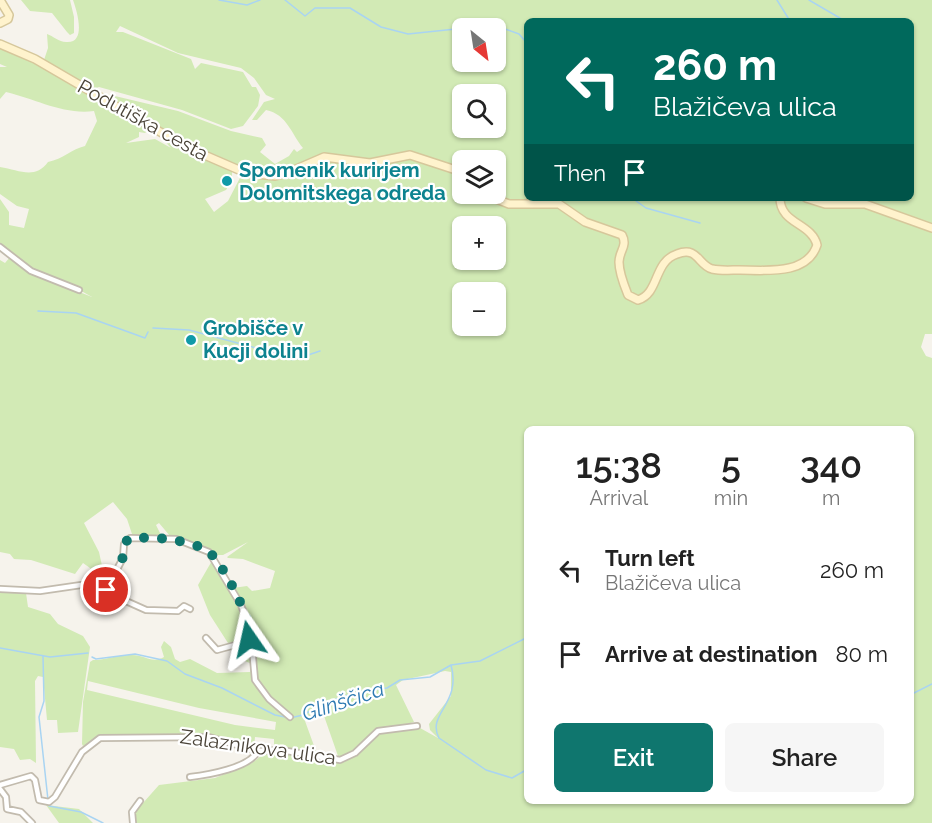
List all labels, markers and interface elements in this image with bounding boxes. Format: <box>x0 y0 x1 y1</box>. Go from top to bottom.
north arrow <box>452 18 506 72</box>
map controls <box>452 18 506 336</box>
text: 260 m <box>653 41 777 90</box>
icon: left <box>554 42 632 120</box>
street label: Podutiška cesta <box>73 74 213 166</box>
button: search <box>452 84 506 138</box>
text: Blažičeva ulica <box>653 91 837 122</box>
button: layers <box>452 150 506 204</box>
icon: arrive <box>618 156 651 189</box>
place label: Spomenik kurirjem Dolomitskega odreda <box>239 158 446 205</box>
text: Then <box>554 160 606 186</box>
marker: Spomenik kurirjem Dolomitskega odreda <box>220 174 234 188</box>
button: + <box>452 216 506 270</box>
button: − <box>452 282 506 336</box>
place label: Grobišče v Kucji dolini <box>203 316 308 363</box>
marker: Grobišče v Kucji dolini <box>184 333 198 347</box>
text: 15:38 <box>576 444 662 486</box>
text: 5 <box>721 444 741 486</box>
text: 340 <box>800 444 862 486</box>
text: Arrival <box>590 486 648 510</box>
text: min <box>714 486 748 510</box>
text: m <box>822 486 840 510</box>
text: Turn left <box>605 545 695 571</box>
icon: left <box>554 554 587 587</box>
text: 260 m <box>820 557 884 583</box>
pin <box>80 564 131 615</box>
text: Blažičeva ulica <box>605 571 741 595</box>
icon: arrive <box>89 573 122 606</box>
position arrow <box>217 607 281 671</box>
icon: arrive <box>554 638 587 671</box>
text: Arrive at destination <box>605 641 818 667</box>
text: 80 m <box>836 641 888 667</box>
water label: Glinščica <box>299 676 387 726</box>
button: Exit <box>554 723 713 792</box>
button: Share <box>725 723 884 792</box>
street label: Zalaznikova ulica <box>178 724 338 770</box>

